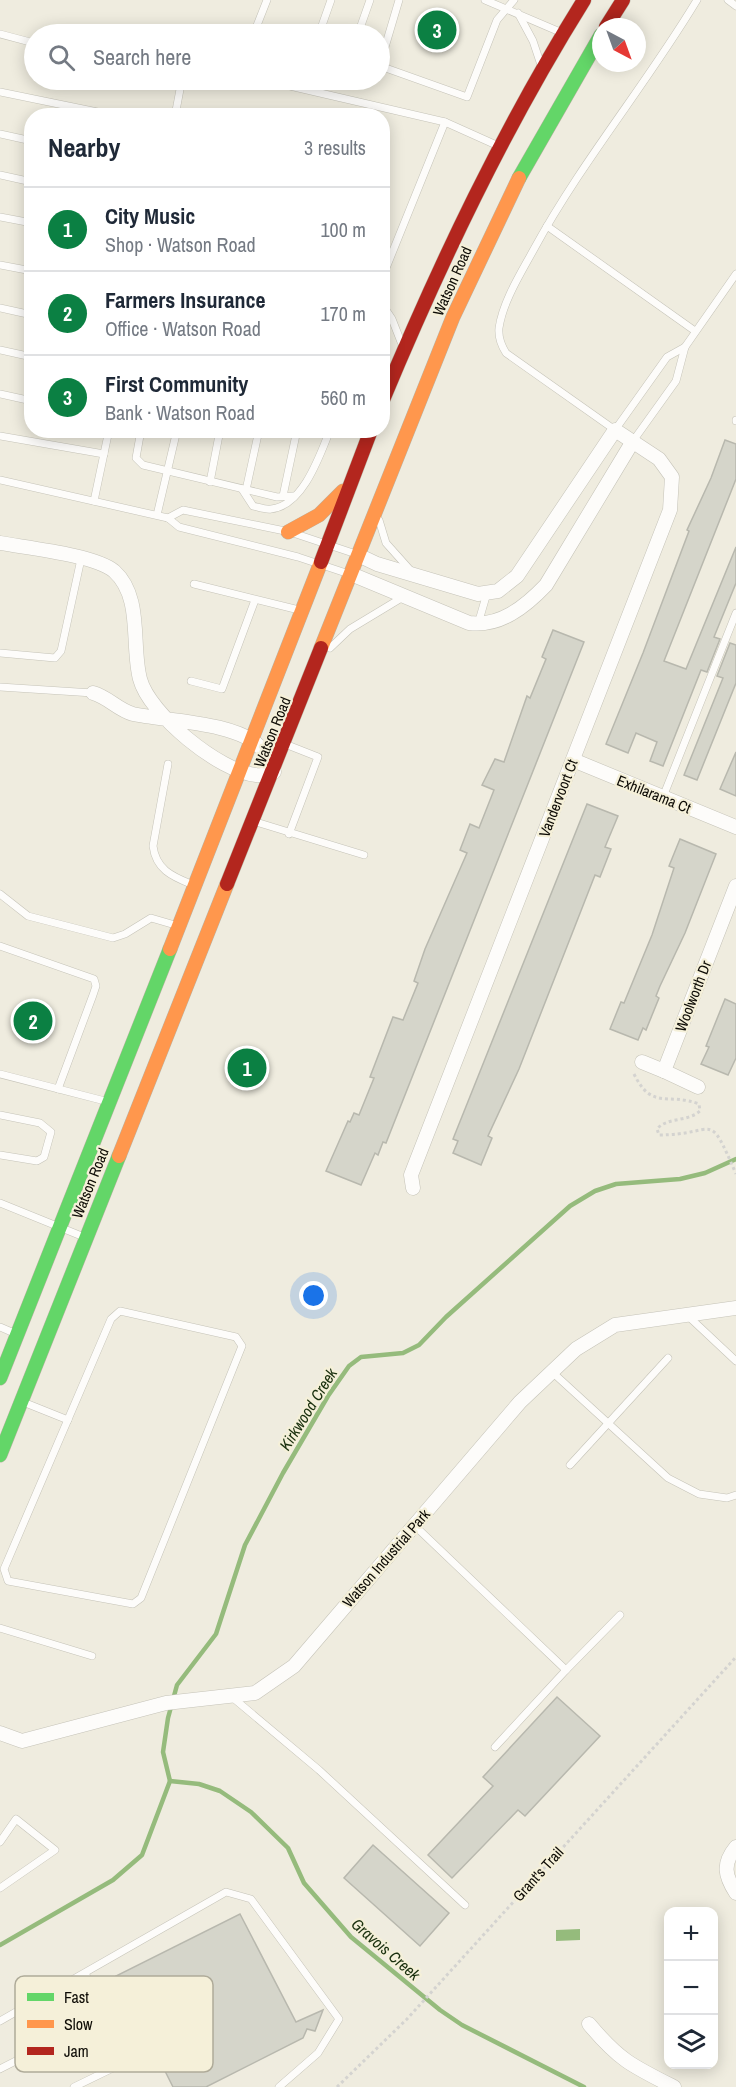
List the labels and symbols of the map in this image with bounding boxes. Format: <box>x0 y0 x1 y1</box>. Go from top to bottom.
pin: 3 <box>418 8 456 52</box>
north arrow <box>592 18 646 72</box>
street label: Watson Road <box>427 243 477 319</box>
street label: Watson Road <box>248 694 296 770</box>
street label: Vandervoort Ct <box>534 756 583 840</box>
street label: Exhilarama Ct <box>614 770 695 819</box>
street label: Woolworth Dr <box>670 958 716 1034</box>
pin: 2 <box>14 998 52 1044</box>
pin: 1 <box>228 1046 266 1090</box>
street label: Watson Road <box>66 1145 114 1221</box>
your location <box>299 1281 328 1310</box>
water label: Kirkwood Creek <box>274 1363 342 1454</box>
street label: Watson Industrial Park <box>337 1504 435 1612</box>
street label: Grant's Trail <box>508 1842 568 1906</box>
water label: Gravois Creek <box>347 1913 425 1985</box>
legend <box>15 1976 213 2072</box>
text: Fast <box>64 1986 89 2008</box>
text: Slow <box>64 2013 93 2035</box>
text: Jam <box>64 2040 89 2062</box>

